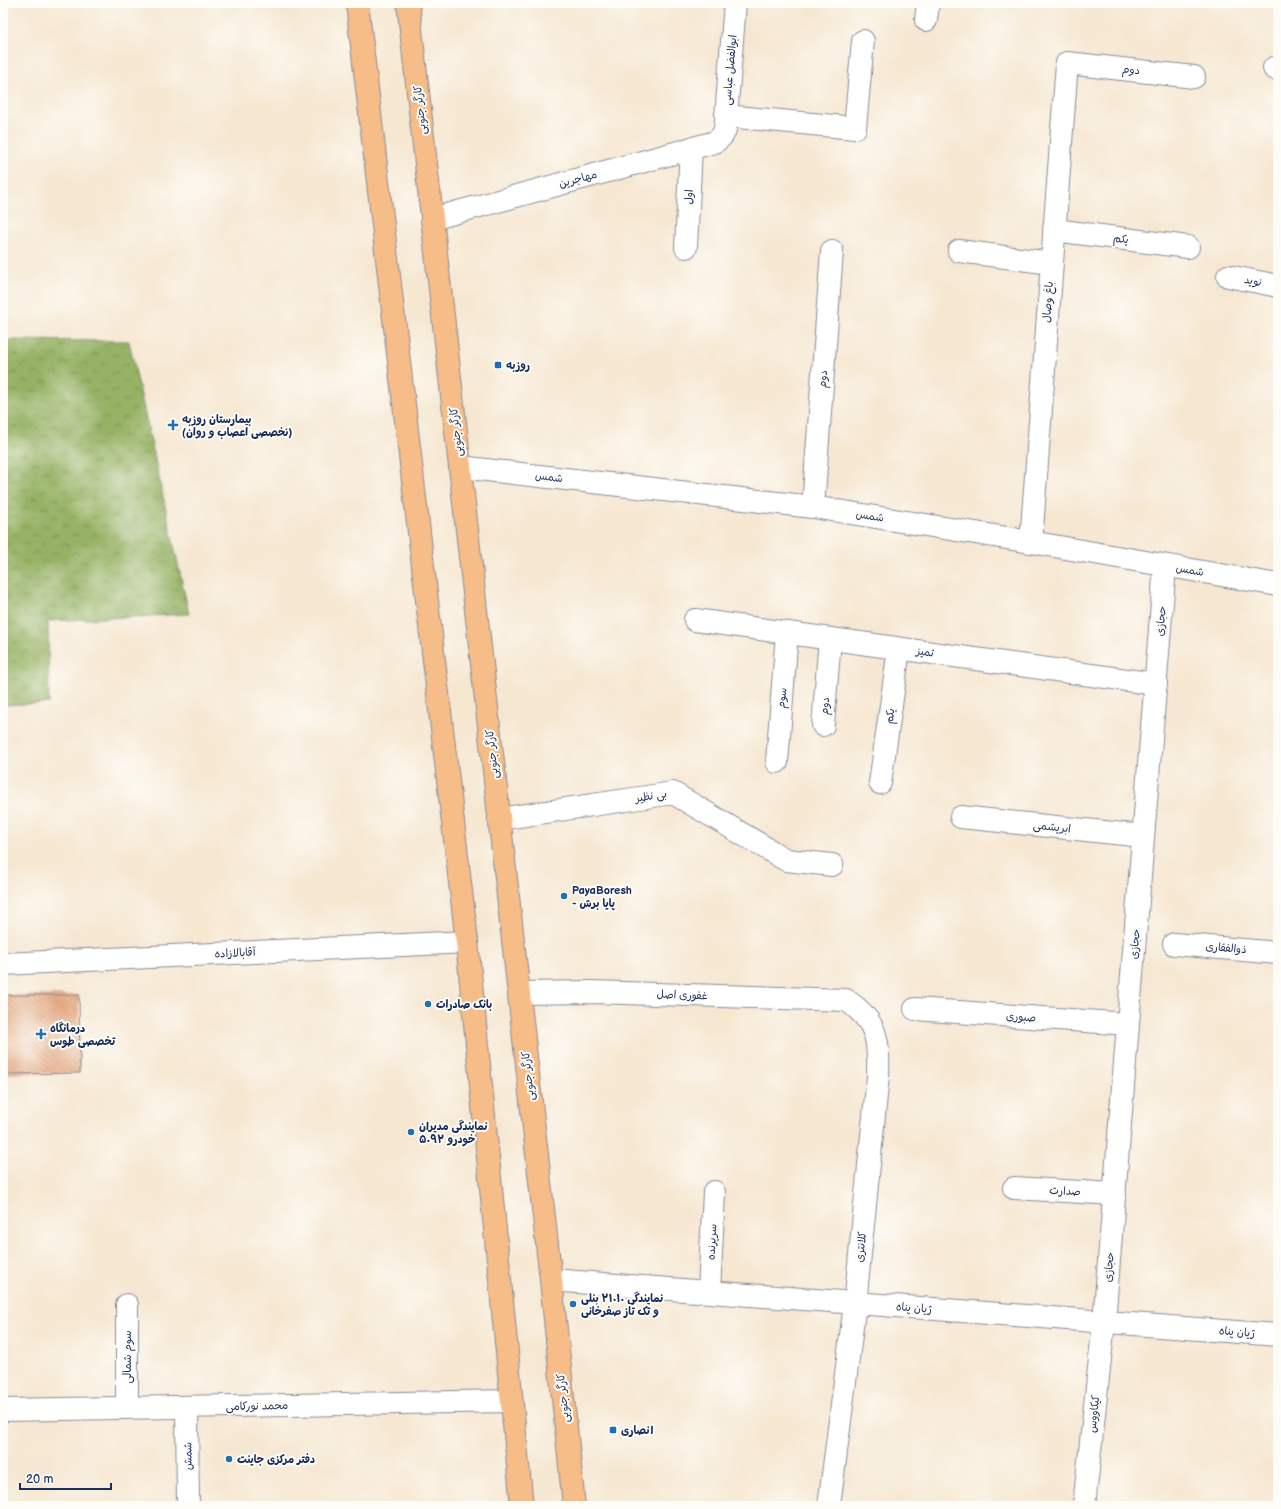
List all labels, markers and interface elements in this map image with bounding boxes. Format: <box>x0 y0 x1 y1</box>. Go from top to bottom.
street label: ابوالفضل عباسی <box>720 34 741 106</box>
street label: دوم <box>1121 63 1141 79</box>
street label: کارگر جنوبی <box>411 84 430 135</box>
street label: مهاجرین <box>557 168 599 190</box>
street label: اول <box>682 189 696 205</box>
street label: یکم <box>1112 232 1130 248</box>
street label: نوید <box>1243 273 1263 290</box>
street label: باغ وصال <box>1040 281 1058 323</box>
place label: روزبه <box>506 359 530 372</box>
marker: روزبه <box>493 360 503 370</box>
street label: دوم <box>816 370 832 389</box>
street label: کارگر جنوبی <box>447 406 466 457</box>
place label: بیمارستان روزبه (تخصصی اعصاب و روان) <box>182 413 292 440</box>
marker: بیمارستان روزبه (تخصصی اعصاب و روان) <box>167 419 179 431</box>
street label: شمس <box>534 469 564 485</box>
street label: شمس <box>855 507 885 525</box>
street label: شمس <box>1175 561 1205 579</box>
street label: حجازی <box>1153 605 1169 637</box>
street label: تمیز <box>914 644 936 660</box>
street label: سوم <box>775 687 791 709</box>
street label: دوم <box>818 697 834 716</box>
street label: یکم <box>882 707 900 725</box>
street label: کارگر جنوبی <box>483 728 502 779</box>
street label: بی نظیر <box>633 787 668 806</box>
street label: ابریشمی <box>1032 819 1072 836</box>
place label: PayaBoresh - پایا برش <box>572 884 632 911</box>
marker: PayaBoresh - پایا برش <box>559 891 569 901</box>
street label: حجازی <box>1127 928 1143 960</box>
street label: ذوالفقاری <box>1205 940 1247 956</box>
street label: آقابالازاده <box>214 945 257 962</box>
street label: غفوری اصل <box>656 988 708 1003</box>
place label: بانک صادرات <box>436 998 492 1011</box>
marker: بانک صادرات <box>423 999 433 1009</box>
street label: صبوری <box>1005 1009 1037 1026</box>
place label: درمانگاه تخصصی طوس <box>50 1021 116 1049</box>
marker: درمانگاه تخصصی طوس <box>35 1028 47 1040</box>
street label: کارگر جنوبی <box>519 1050 538 1101</box>
place label: نمایندگی مدیران خودرو ۵۰۹۲ <box>419 1119 488 1147</box>
marker: نمایندگی مدیران خودرو ۵۰۹۲ <box>406 1127 416 1137</box>
street label: صدارت <box>1049 1184 1081 1198</box>
street label: سرپرنده <box>705 1224 719 1260</box>
street label: کلانتری <box>853 1231 869 1263</box>
street label: حجازی <box>1101 1251 1117 1283</box>
place label: نمایندگی ۲۱۰۱۰ بنلی و تک تاز صفرخانی <box>581 1291 663 1319</box>
marker: نمایندگی ۲۱۰۱۰ بنلی و تک تاز صفرخانی <box>568 1299 578 1309</box>
street label: ژیان پناه <box>896 1300 932 1316</box>
street label: ژیان پناه <box>1219 1324 1255 1340</box>
street label: سوم شمالی <box>121 1331 136 1383</box>
street label: کارگر جنوبی <box>554 1372 573 1423</box>
street label: کیکاووس <box>1086 1394 1102 1433</box>
street label: محمد نورکامی <box>226 1399 288 1414</box>
place label: انصاری <box>621 1424 653 1437</box>
marker: انصاری <box>608 1425 618 1435</box>
street label: شمش <box>181 1442 195 1470</box>
place label: دفتر مرکزی جاینت <box>237 1453 315 1466</box>
marker: دفتر مرکزی جاینت <box>224 1454 234 1464</box>
scale bar <box>20 1465 111 1491</box>
text: 20 m <box>26 1472 53 1487</box>

